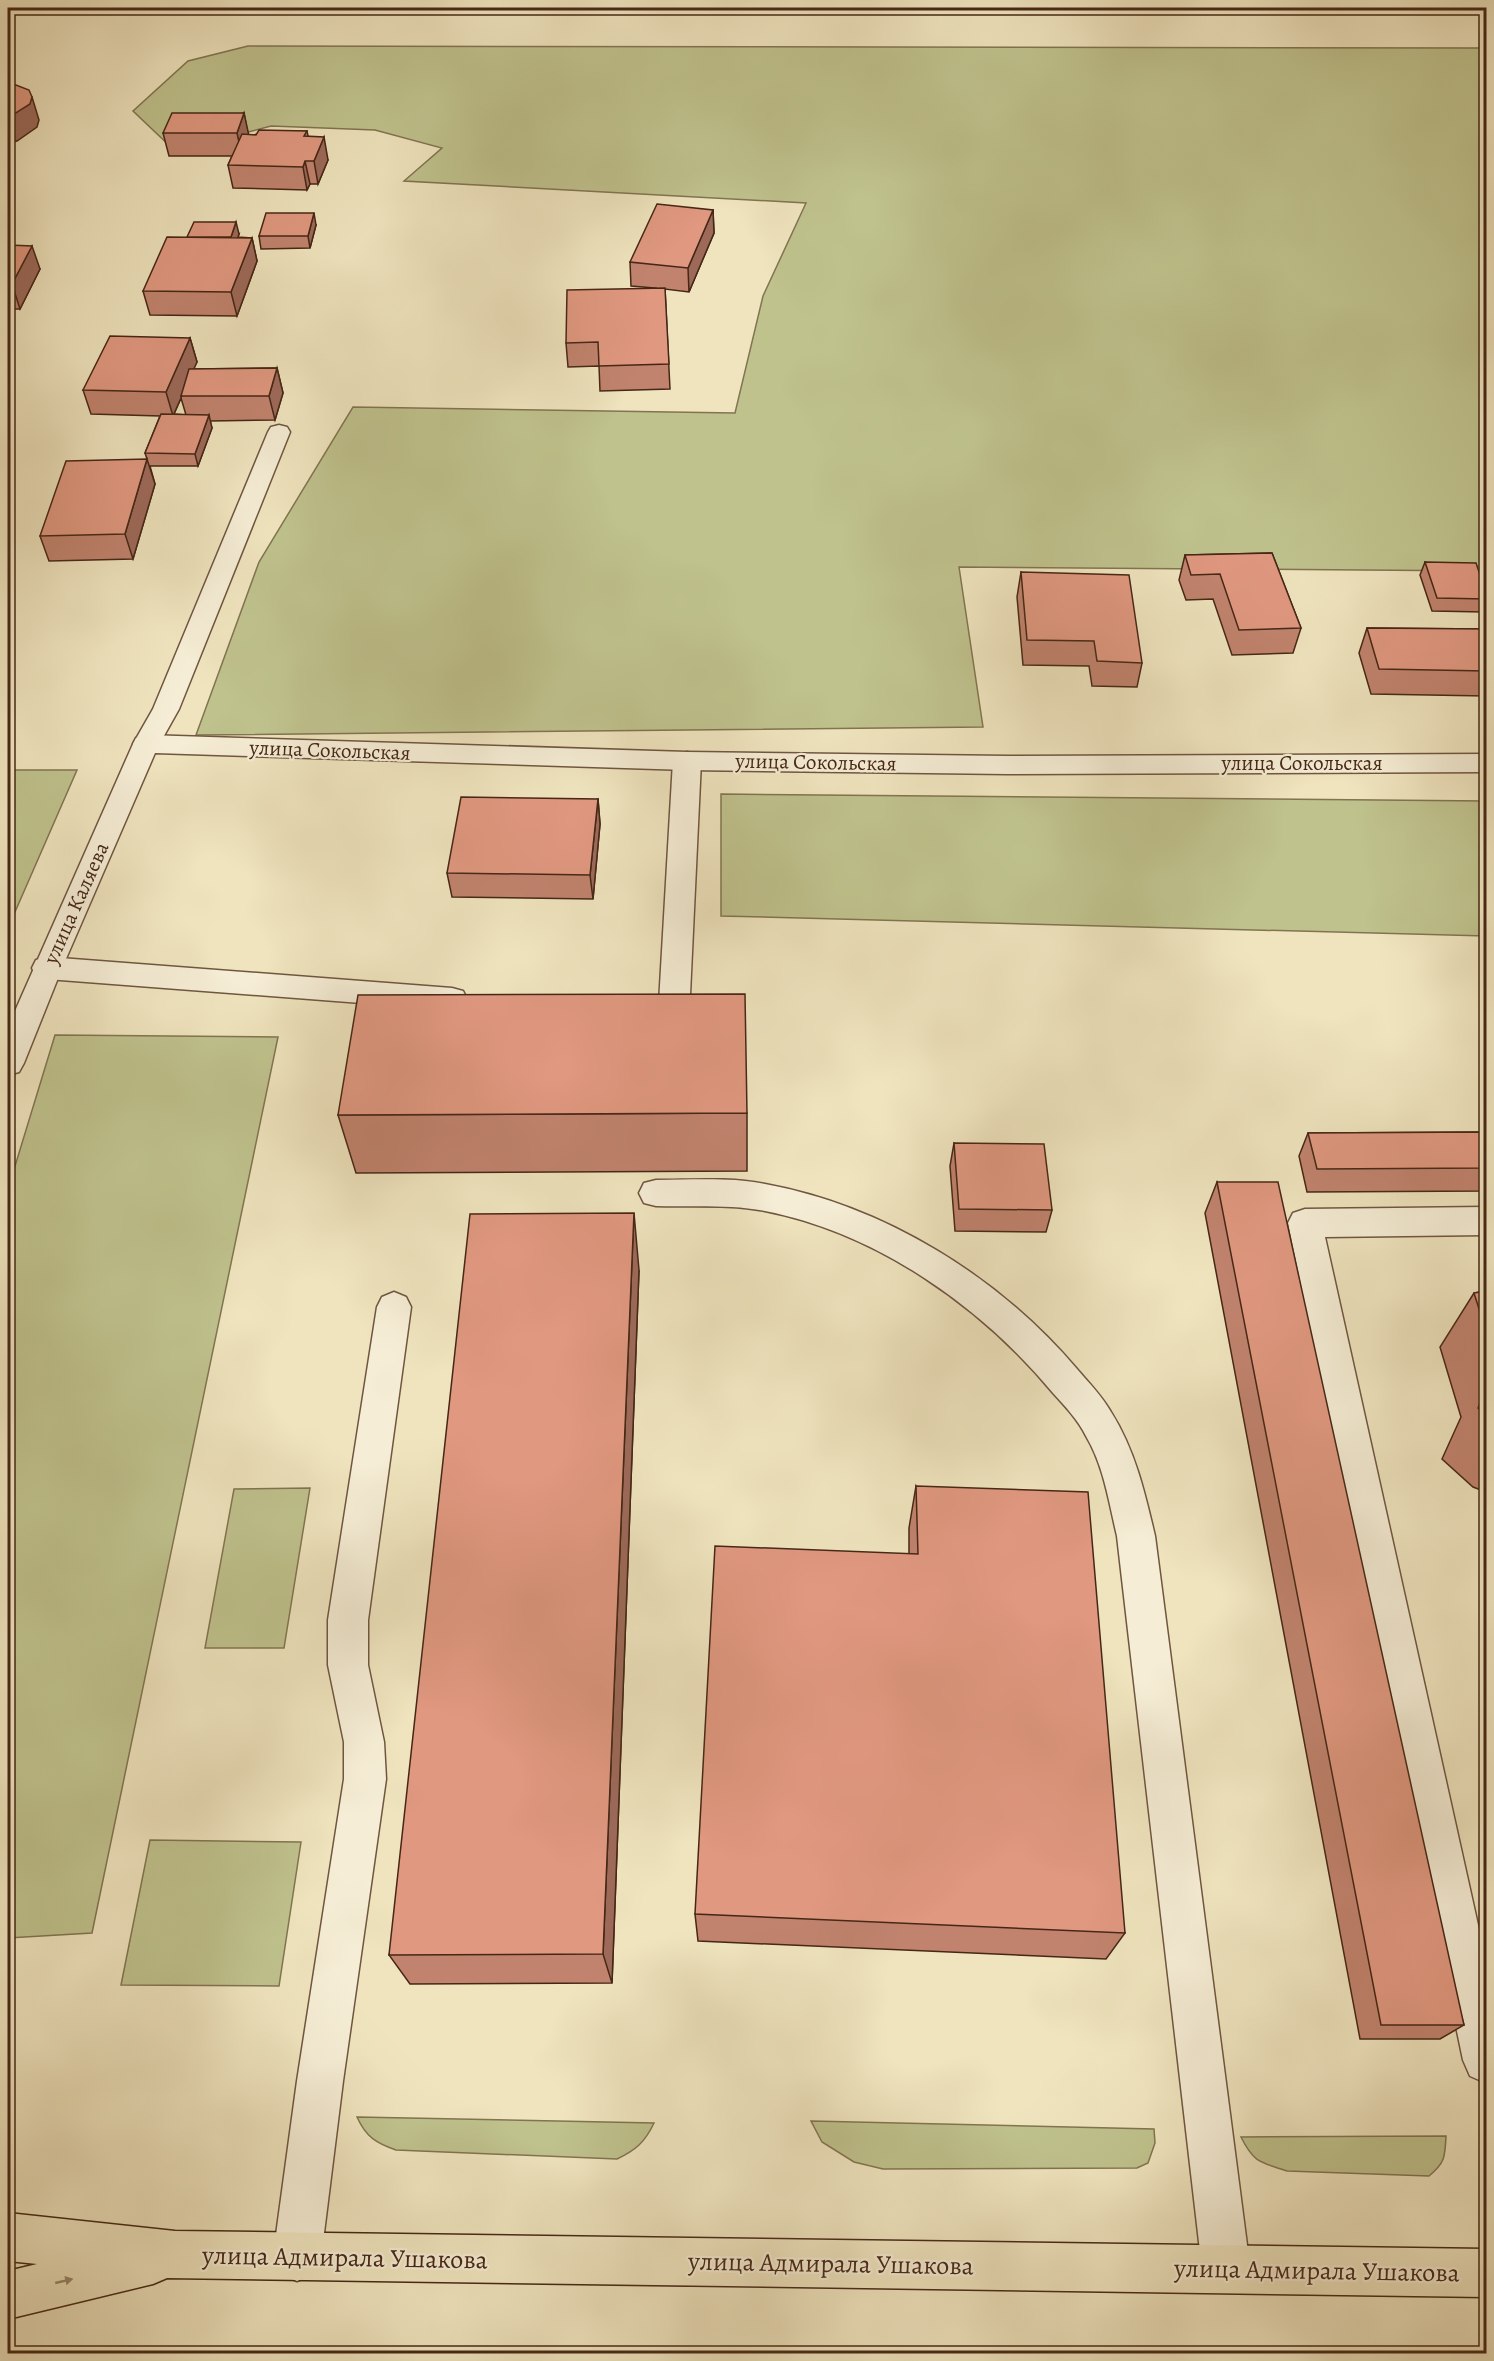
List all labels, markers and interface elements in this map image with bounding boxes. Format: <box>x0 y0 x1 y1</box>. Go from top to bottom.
street label: улица Сокольская <box>248 733 411 767</box>
street label: улица Сокольская <box>734 747 897 777</box>
street label: улица Сокольская <box>1220 749 1383 777</box>
street label: улица Каляева <box>36 837 115 969</box>
street label: улица Адмирала Ушакова <box>201 2237 488 2277</box>
street label: улица Адмирала Ушакова <box>687 2243 974 2283</box>
street label: улица Адмирала Ушакова <box>1173 2250 1460 2290</box>
one-way arrow <box>55 2276 74 2286</box>

